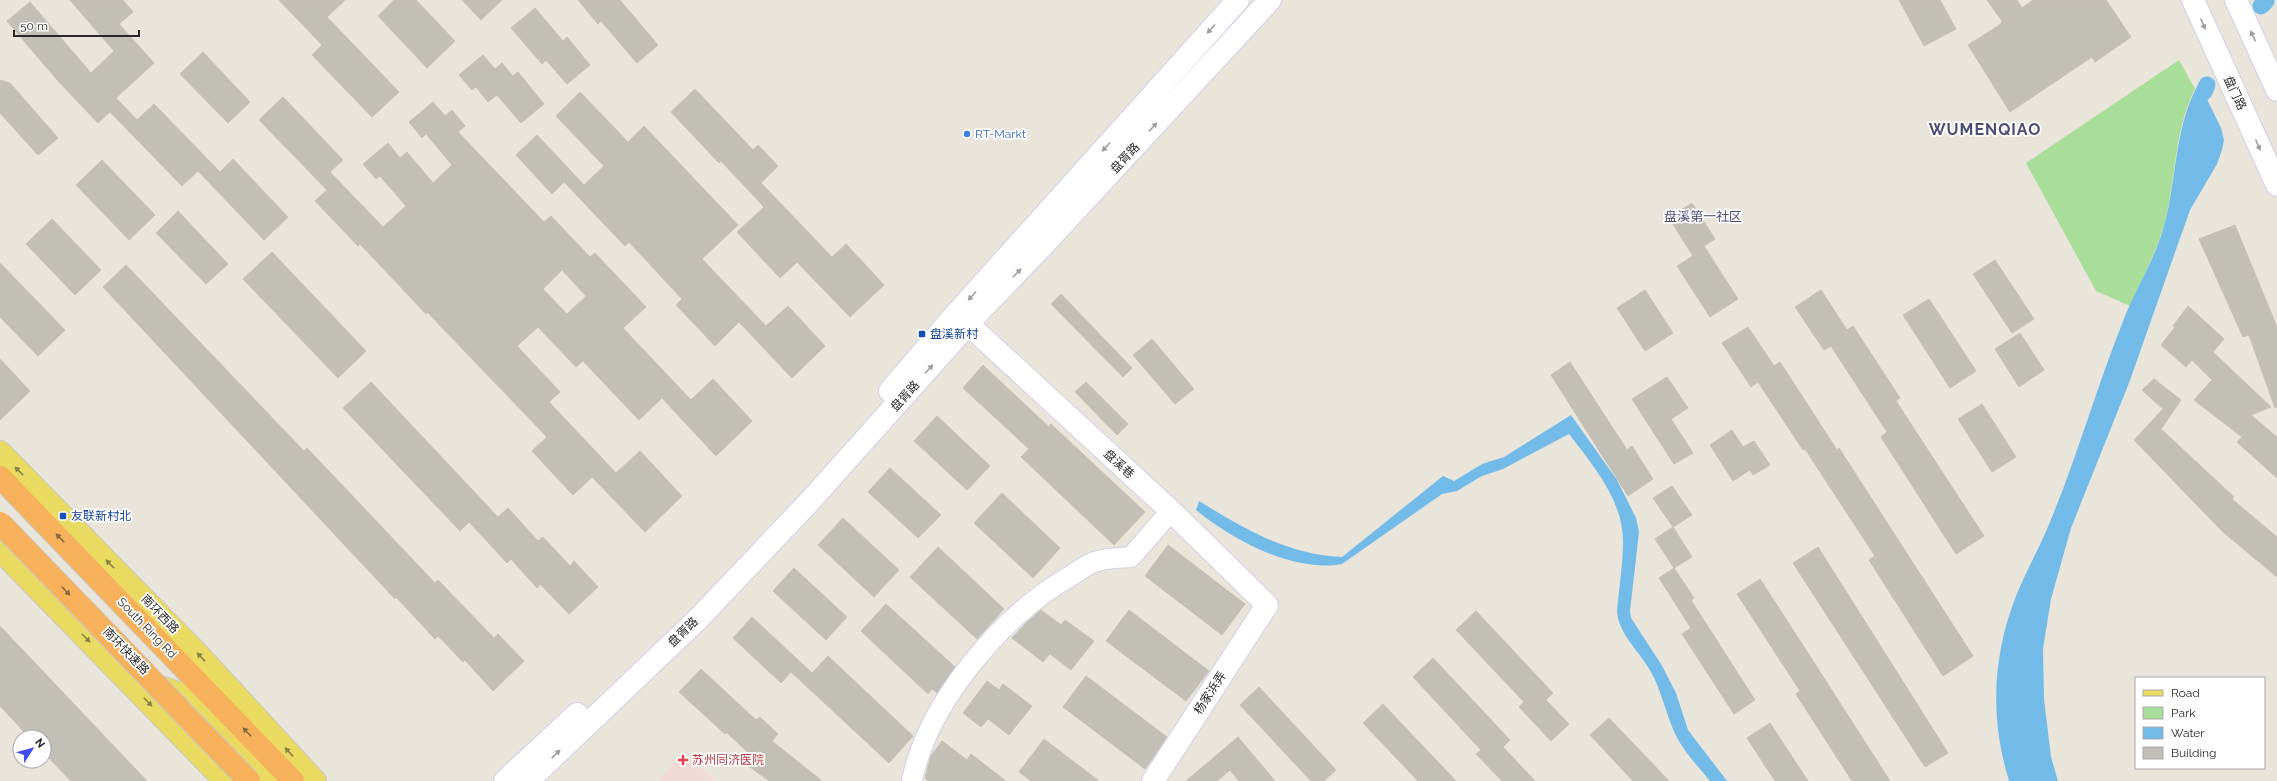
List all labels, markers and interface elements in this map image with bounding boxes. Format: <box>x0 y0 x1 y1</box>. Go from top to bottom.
scale bar <box>14 12 139 38</box>
text: 50 m <box>20 19 48 33</box>
one-way arrow <box>2200 19 2206 30</box>
one-way arrow <box>1207 24 1216 34</box>
one-way arrow <box>2250 30 2256 41</box>
street label: 盘门路 <box>2221 74 2249 112</box>
district label: WUMENQIAO <box>1929 120 2041 139</box>
one-way arrow <box>1148 122 1158 132</box>
place label: RT-Markt <box>975 127 1026 141</box>
marker: RT-Markt <box>962 129 972 139</box>
one-way arrow <box>2256 139 2262 151</box>
street label: 盘胥路 <box>1108 140 1142 176</box>
one-way arrow <box>1102 142 1111 151</box>
district label: 盘溪第一社区 <box>1664 209 1742 224</box>
one-way arrow <box>1012 268 1021 278</box>
one-way arrow <box>968 290 977 301</box>
place label: 盘溪新村 <box>930 327 979 341</box>
marker: 盘溪新村 <box>917 329 927 339</box>
one-way arrow <box>924 364 934 374</box>
street label: 盘胥路 <box>888 378 922 414</box>
street label: 盘溪巷 <box>1101 447 1137 481</box>
one-way arrow <box>14 466 23 476</box>
place label: 友联新村北 <box>71 509 131 523</box>
marker: 友联新村北 <box>58 511 68 521</box>
one-way arrow <box>55 533 65 543</box>
one-way arrow <box>105 559 115 569</box>
one-way arrow <box>62 586 71 596</box>
street label: 南环西路 <box>138 592 182 636</box>
street label: South Ring Rd <box>115 595 179 661</box>
street label: 盘胥路 <box>665 614 701 650</box>
street label: 南环快速路 <box>100 625 152 677</box>
one-way arrow <box>81 633 91 643</box>
one-way arrow <box>196 651 205 662</box>
street label: 杨家浜弄 <box>1191 669 1229 717</box>
legend <box>2135 677 2265 769</box>
text: Road <box>2171 686 2200 700</box>
one-way arrow <box>143 697 152 707</box>
text: Park <box>2171 706 2196 720</box>
text: Water <box>2171 726 2205 740</box>
one-way arrow <box>243 728 252 737</box>
north arrow <box>12 729 52 769</box>
text: N <box>32 736 47 751</box>
text: Building <box>2171 746 2217 760</box>
one-way arrow <box>284 747 293 757</box>
one-way arrow <box>551 749 561 759</box>
place label: 苏州同济医院 <box>692 753 764 767</box>
marker: 苏州同济医院 <box>677 754 689 766</box>

